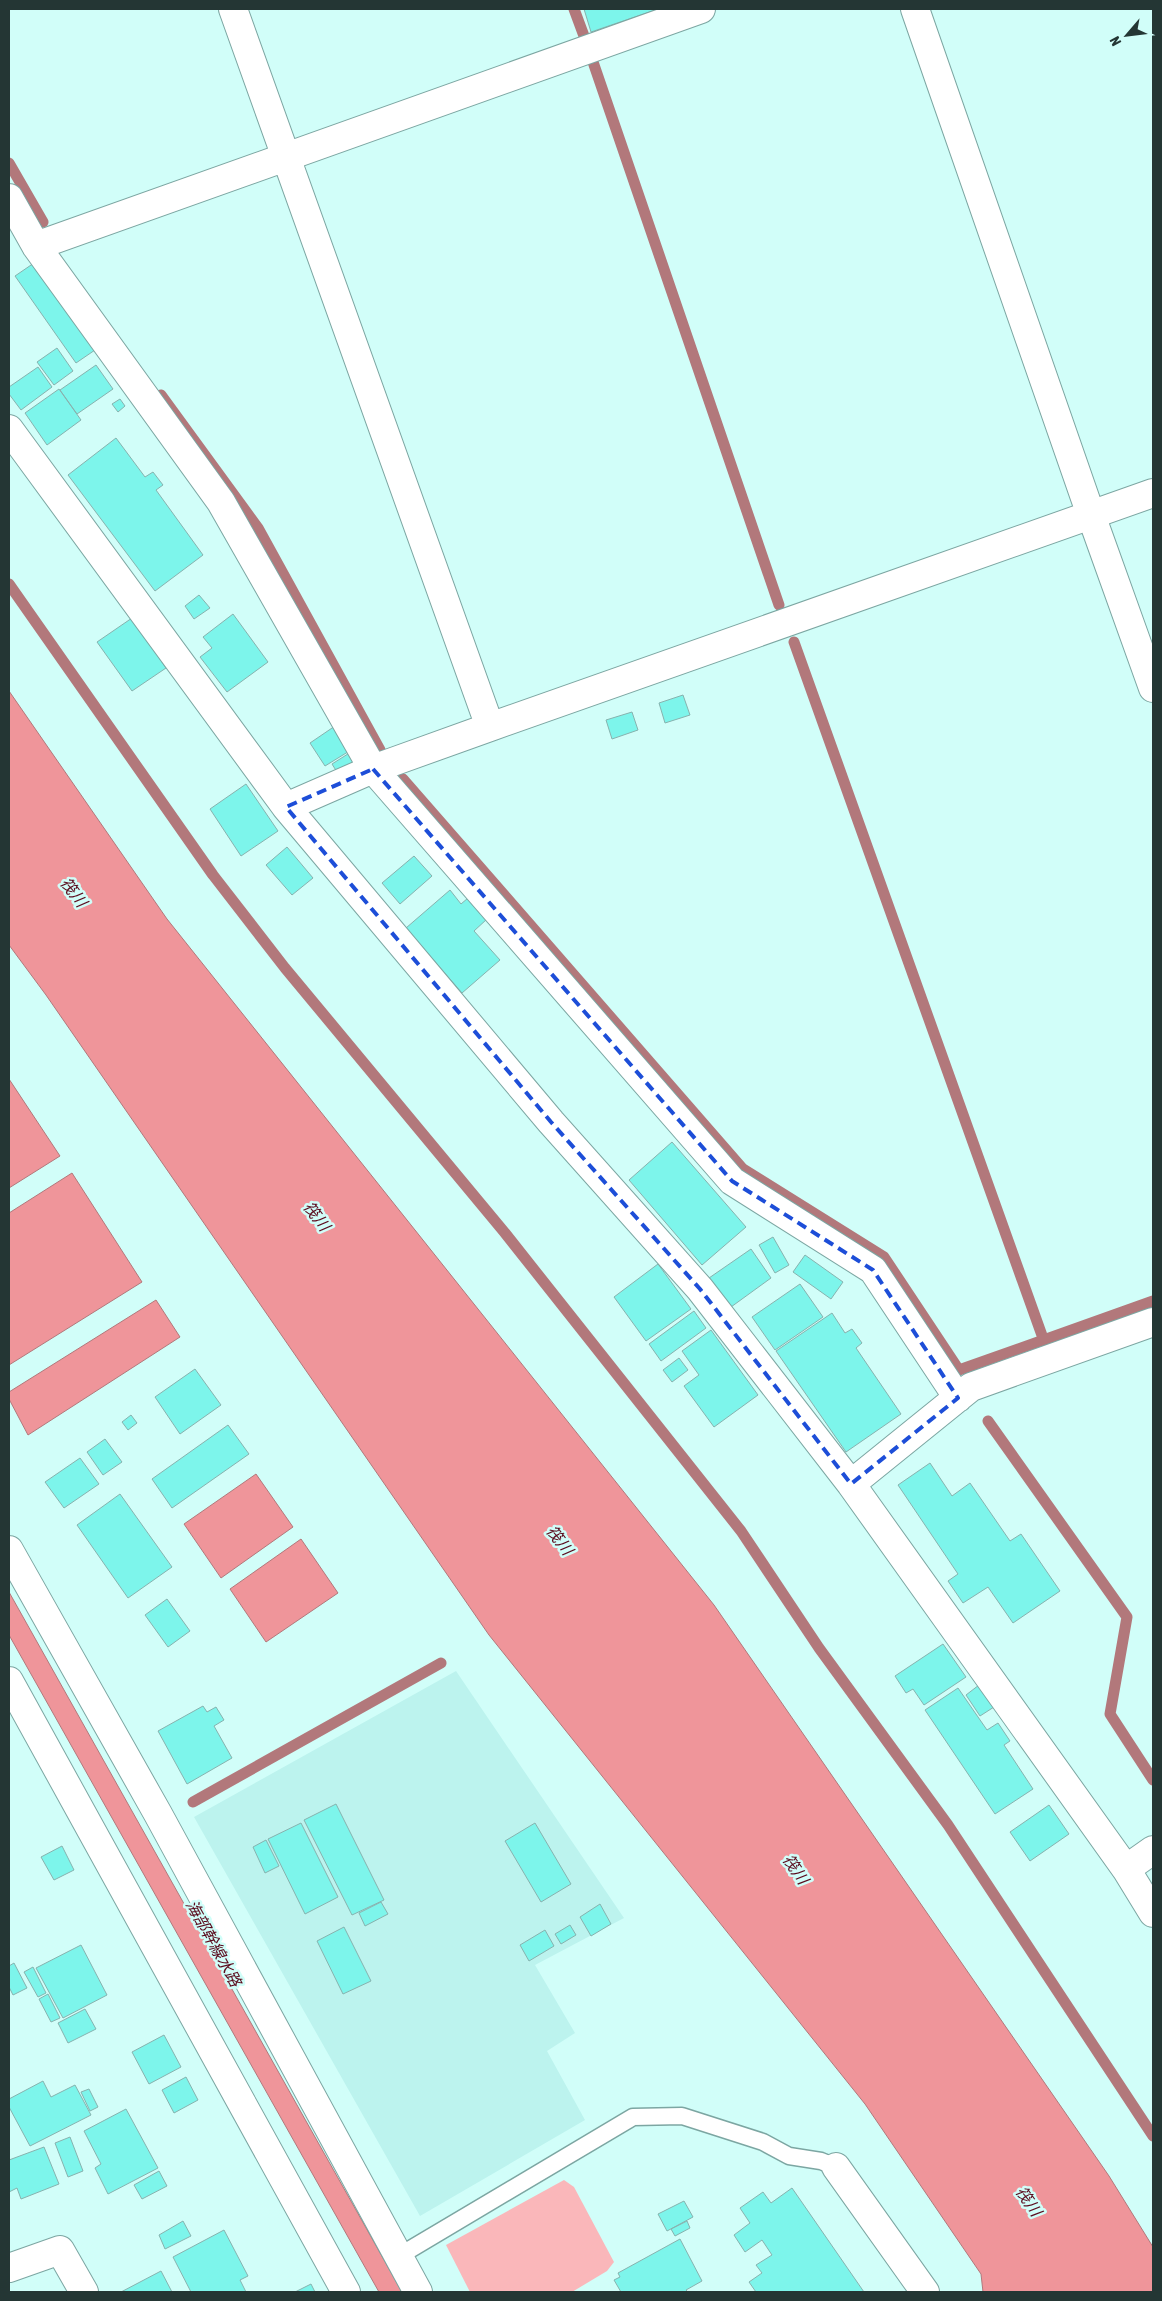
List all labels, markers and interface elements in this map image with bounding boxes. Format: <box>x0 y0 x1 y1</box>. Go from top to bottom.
north arrow <box>1102 10 1152 60</box>
text: N <box>1107 34 1125 49</box>
water label: 筏川 <box>57 874 92 912</box>
water label: 筏川 <box>300 1198 335 1236</box>
water label: 筏川 <box>543 1522 578 1560</box>
water label: 筏川 <box>779 1851 814 1889</box>
water label: 海部幹線水路 <box>183 1897 246 1991</box>
water label: 筏川 <box>1012 2183 1047 2221</box>

